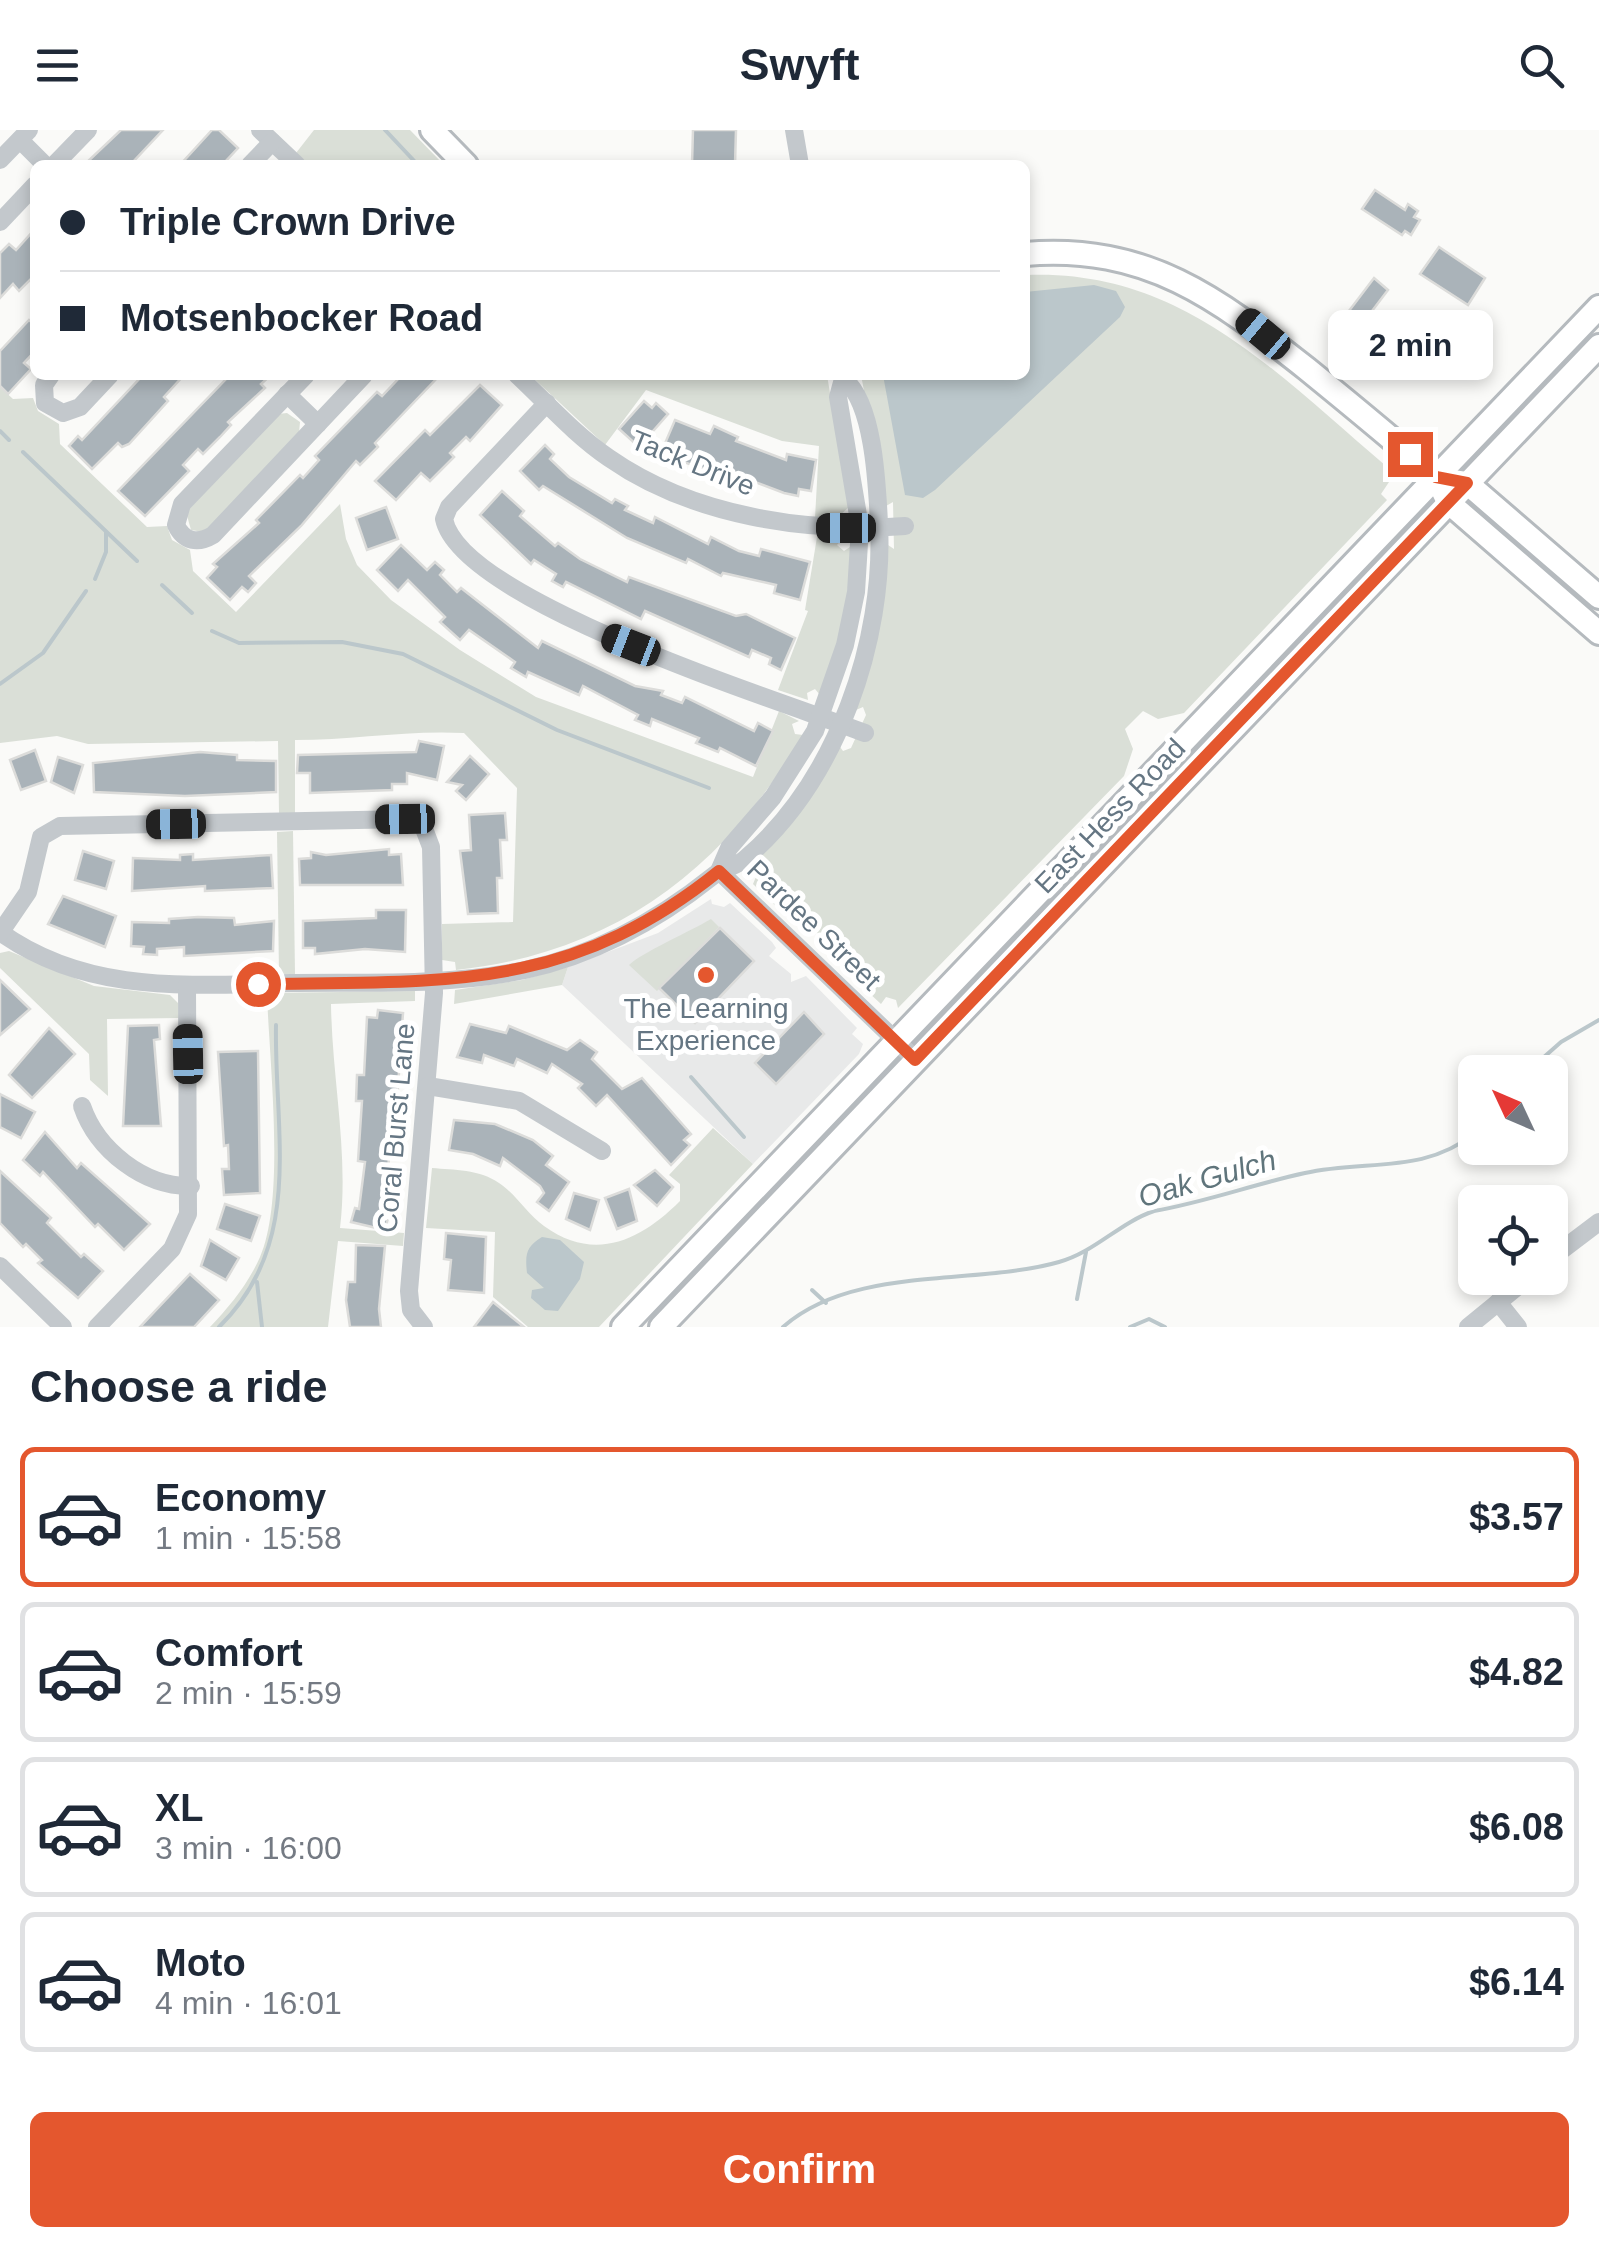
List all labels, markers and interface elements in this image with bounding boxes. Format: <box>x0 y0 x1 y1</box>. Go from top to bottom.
icon: menu <box>30 38 85 93</box>
icon: search <box>1514 38 1569 93</box>
text: Swyft <box>739 39 860 90</box>
text: Triple Crown Drive <box>120 201 456 243</box>
text: Motsenbocker Road <box>120 297 483 339</box>
car <box>1230 303 1296 365</box>
callout: 2 min <box>1328 309 1492 379</box>
text: 2 min <box>1369 327 1452 363</box>
street label: Tack Drive <box>627 424 759 502</box>
route end <box>1388 432 1433 477</box>
car <box>816 513 876 543</box>
car <box>598 620 664 670</box>
street label: East Hess Road <box>1029 732 1191 900</box>
car <box>375 803 435 835</box>
car <box>146 808 206 840</box>
street label: Pardee Street <box>741 854 887 996</box>
route start <box>236 962 281 1007</box>
marker: The Learning Experience <box>695 964 717 986</box>
place label: The Learning Experience <box>623 993 789 1056</box>
street label: Coral Burst Lane <box>371 1022 421 1234</box>
car <box>172 1024 204 1084</box>
north arrow <box>1458 1055 1568 1165</box>
map controls <box>1458 1055 1568 1295</box>
water label: Oak Gulch <box>1134 1143 1280 1213</box>
button: locate <box>1458 1185 1568 1295</box>
text: Choose a ride <box>30 1361 328 1412</box>
icon: car <box>35 1472 125 1562</box>
text: Economy <box>155 1477 326 1519</box>
text: $3.57 <box>1469 1496 1564 1538</box>
text: 1 min · 15:58 <box>155 1520 342 1556</box>
icon: car <box>35 1627 125 1717</box>
text: Comfort <box>155 1632 303 1674</box>
text: $4.82 <box>1469 1651 1564 1693</box>
text: 2 min · 15:59 <box>155 1675 342 1711</box>
icon: car <box>35 1782 125 1872</box>
text: XL <box>155 1787 204 1829</box>
text: $6.08 <box>1469 1806 1564 1848</box>
text: 3 min · 16:00 <box>155 1830 342 1866</box>
icon: car <box>35 1937 125 2027</box>
text: Moto <box>155 1942 246 1984</box>
text: $6.14 <box>1469 1961 1564 2003</box>
text: 4 min · 16:01 <box>155 1985 342 2021</box>
button: Confirm <box>30 2112 1569 2227</box>

